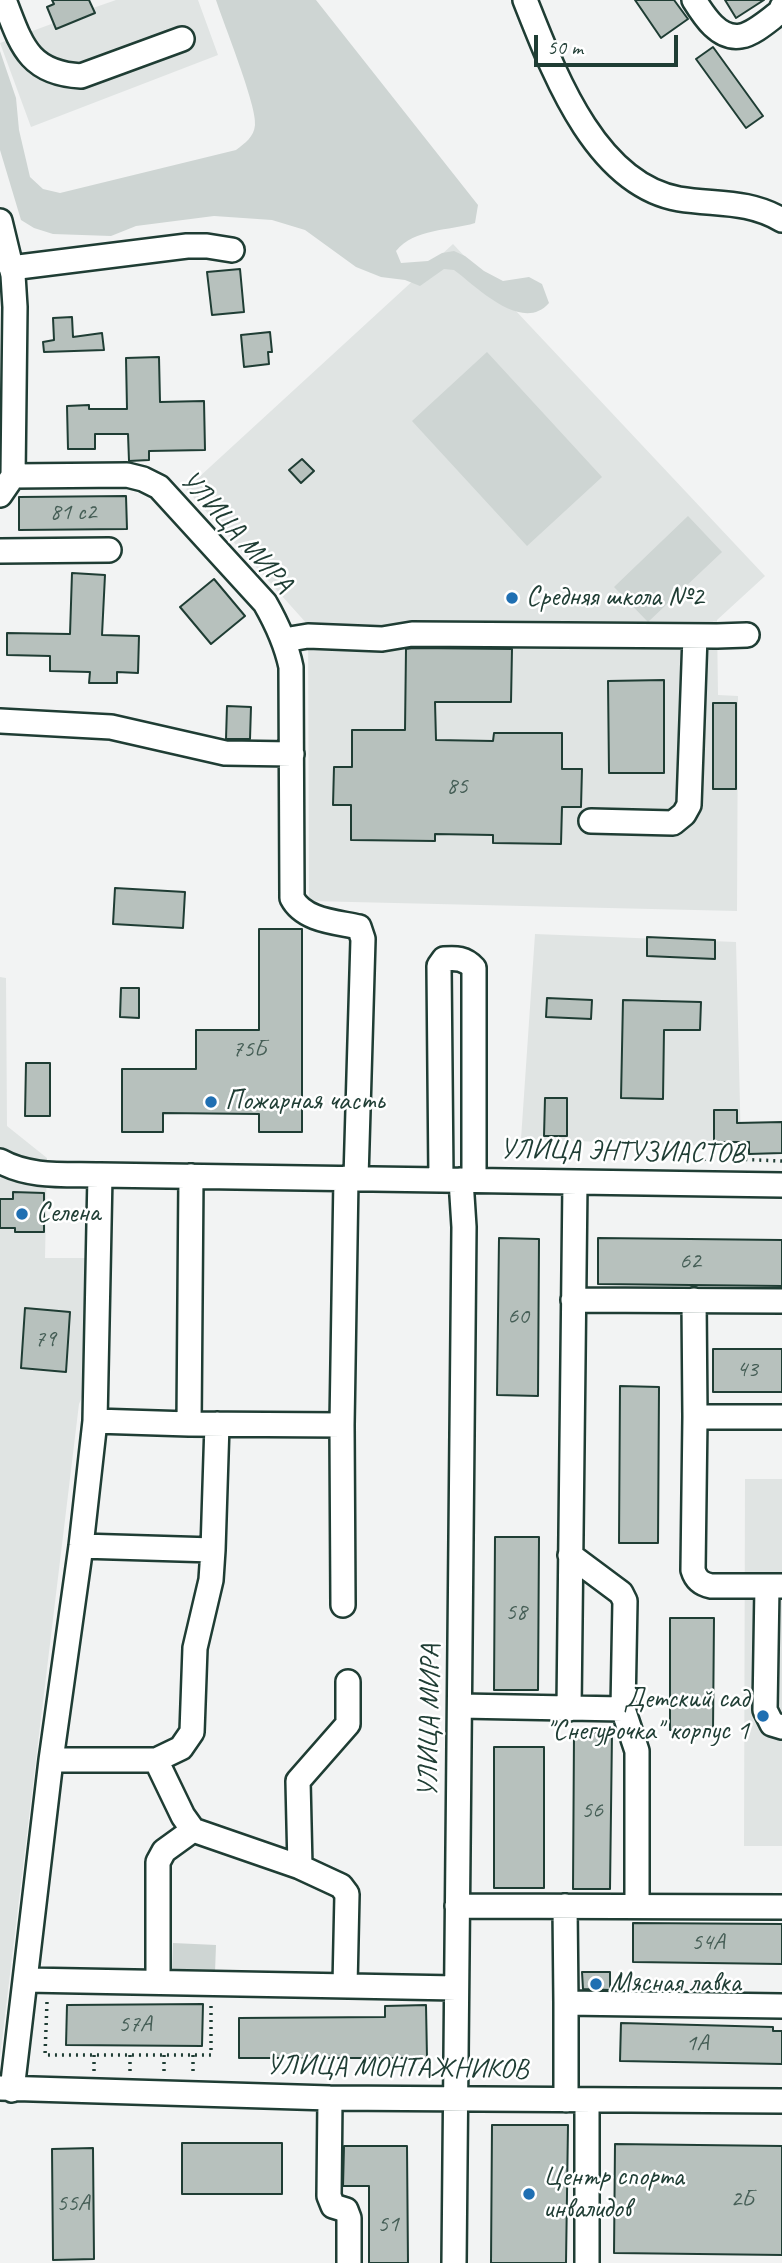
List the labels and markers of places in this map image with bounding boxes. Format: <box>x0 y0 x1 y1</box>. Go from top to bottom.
place label: Средняя школа №2 <box>526 581 703 615</box>
marker: Средняя школа №2 <box>504 590 520 606</box>
place label: Пожарная часть <box>225 1085 385 1119</box>
marker: Пожарная часть <box>203 1094 219 1110</box>
place label: Селена <box>36 1197 100 1231</box>
marker: Селена <box>14 1206 30 1222</box>
place label: Детский сад "Снегурочка" корпус 1 <box>546 1683 749 1749</box>
marker: Детский сад "Снегурочка" корпус 1 <box>755 1708 771 1724</box>
place label: Мясная лавка <box>610 1967 741 2001</box>
marker: Мясная лавка <box>588 1976 604 1992</box>
place label: Центр спорта инвалидов <box>543 2161 684 2227</box>
marker: Центр спорта инвалидов <box>521 2186 537 2202</box>

